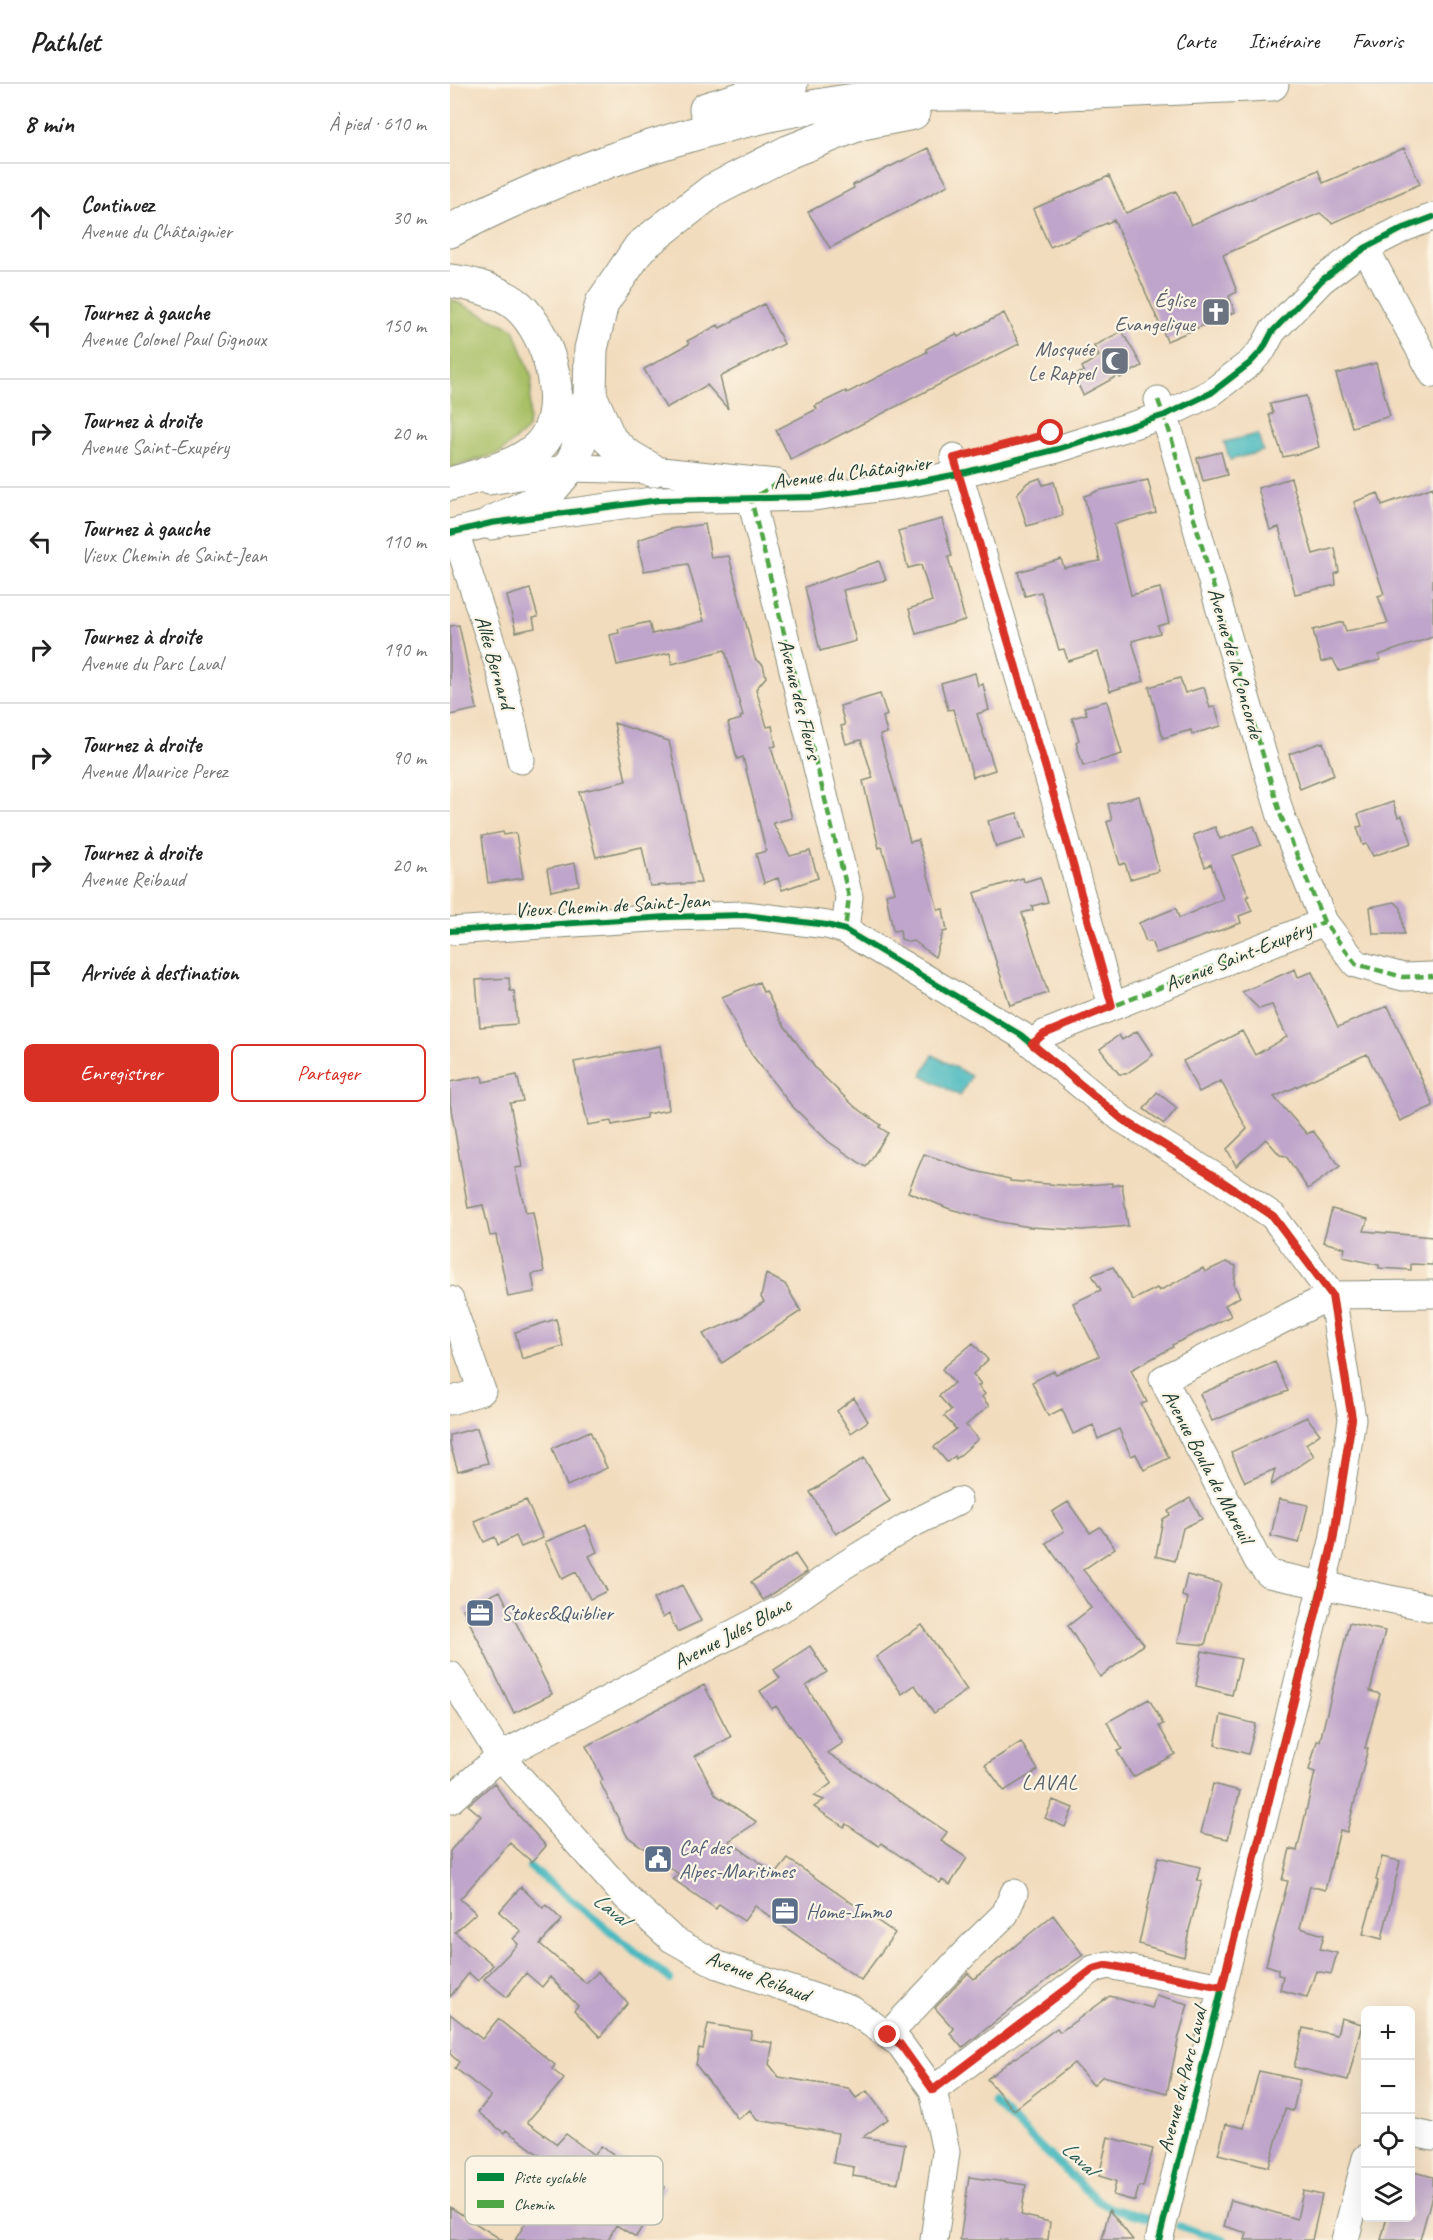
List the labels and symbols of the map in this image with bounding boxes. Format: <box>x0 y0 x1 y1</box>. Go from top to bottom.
place label: Église Evangelique <box>1114 287 1196 337</box>
church icon: Église Evangelique <box>1200 296 1232 328</box>
place label: Mosquée Le Rappel <box>1028 336 1097 386</box>
mosque icon: Mosquée Le Rappel <box>1099 345 1131 377</box>
route start <box>1037 419 1063 445</box>
street label: Avenue du Châtaignier <box>772 449 935 495</box>
street label: Avenue de la Concorde <box>1202 585 1270 742</box>
street label: Allée Bernard <box>469 612 522 715</box>
street label: Avenue des Fleurs <box>773 636 828 764</box>
street label: Vieux Chemin de Saint-Jean <box>514 887 711 923</box>
street label: Avenue Saint-Exupéry <box>1161 914 1317 997</box>
street label: Avenue Boula de Mareuil <box>1157 1385 1261 1550</box>
street label: Avenue Jules Blanc <box>669 1590 797 1675</box>
office icon: Stokes&Quiblier <box>464 1597 496 1629</box>
place label: Stokes&Quiblier <box>501 1600 614 1626</box>
district label: LAVAL <box>1022 1768 1078 1796</box>
place label: Caf des Alpes-Maritimes <box>679 1834 796 1884</box>
public building icon: Caf des Alpes-Maritimes <box>642 1843 674 1875</box>
water label: Laval <box>587 1886 640 1937</box>
office icon: Home-Immo <box>769 1895 801 1927</box>
place label: Home-Immo <box>806 1898 893 1924</box>
street label: Avenue Reibaud <box>702 1944 817 2009</box>
street label: Avenue du Parc Laval <box>1151 2001 1213 2155</box>
route end <box>874 2021 900 2047</box>
water label: Laval <box>1055 2135 1108 2186</box>
legend <box>465 2156 663 2225</box>
text: Piste cyclable <box>514 2168 587 2188</box>
text: Chemin <box>514 2195 555 2215</box>

